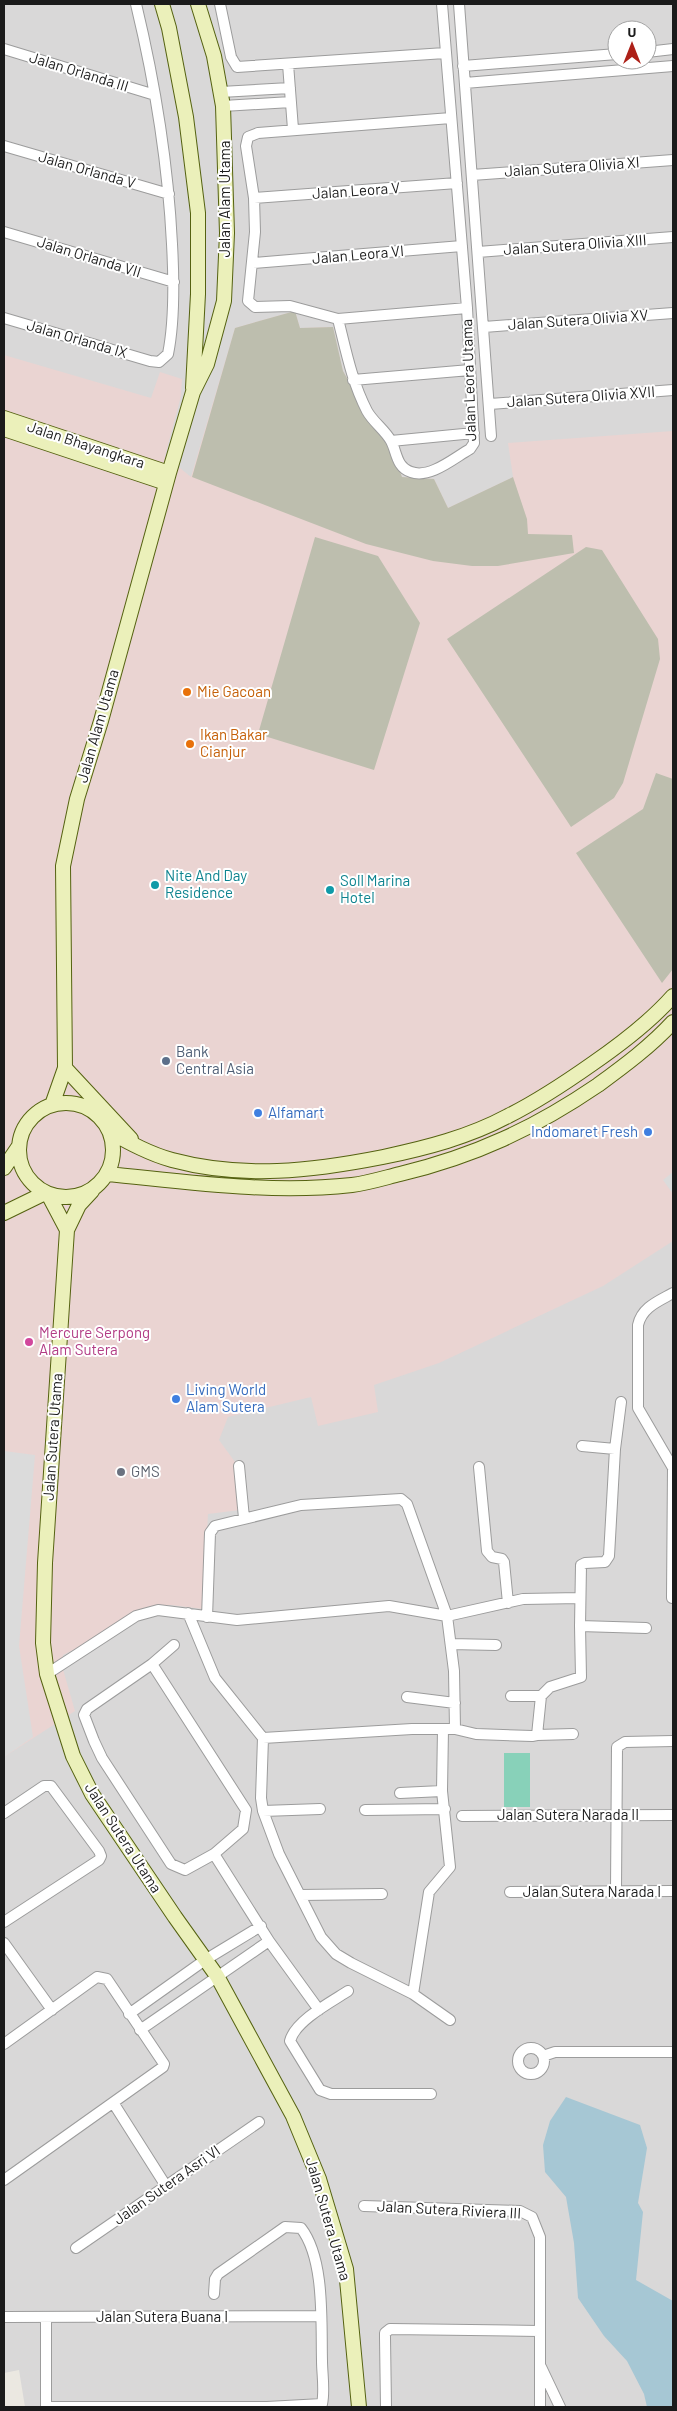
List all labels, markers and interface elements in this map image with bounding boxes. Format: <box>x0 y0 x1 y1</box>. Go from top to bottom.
north arrow <box>607 20 657 70</box>
text: U <box>628 23 637 40</box>
street label: Jalan Orlanda III <box>27 47 131 95</box>
street label: Jalan Alam Utama <box>215 140 233 258</box>
street label: Jalan Orlanda V <box>37 147 138 192</box>
street label: Jalan Sutera Olivia XI <box>504 152 640 180</box>
street label: Jalan Leora V <box>311 178 401 202</box>
street label: Jalan Sutera Olivia XIII <box>503 230 647 258</box>
street label: Jalan Orlanda VII <box>35 232 144 280</box>
street label: Jalan Leora VI <box>311 241 405 267</box>
street label: Jalan Sutera Olivia XV <box>507 305 649 333</box>
street label: Jalan Orlanda IX <box>25 315 130 361</box>
street label: Jalan Leora Utama <box>457 319 479 441</box>
street label: Jalan Sutera Olivia XVII <box>506 382 656 410</box>
street label: Jalan Bhayangkara <box>25 417 147 471</box>
street label: Jalan Alam Utama <box>72 667 122 784</box>
place label: Mie Gacoan <box>197 682 271 700</box>
marker: Mie Gacoan <box>181 686 193 698</box>
place label: Ikan Bakar Cianjur <box>200 725 268 760</box>
marker: Ikan Bakar Cianjur <box>184 738 196 750</box>
place label: Nite And Day Residence <box>165 866 247 901</box>
place label: Soll Marina Hotel <box>340 871 410 906</box>
marker: Nite And Day Residence <box>149 879 161 891</box>
marker: Soll Marina Hotel <box>324 884 336 896</box>
place label: Bank Central Asia <box>176 1042 254 1077</box>
marker: Bank Central Asia <box>160 1055 172 1067</box>
place label: Alfamart <box>268 1103 325 1121</box>
marker: Alfamart <box>252 1107 264 1119</box>
place label: Indomaret Fresh <box>531 1122 638 1140</box>
marker: Indomaret Fresh <box>642 1126 654 1138</box>
place label: Mercure Serpong Alam Sutera <box>39 1323 150 1358</box>
marker: Mercure Serpong Alam Sutera <box>23 1336 35 1348</box>
street label: Jalan Sutera Utama <box>39 1373 65 1501</box>
place label: Living World Alam Sutera <box>186 1380 266 1415</box>
marker: Living World Alam Sutera <box>170 1393 182 1405</box>
place label: GMS <box>131 1462 160 1480</box>
marker: GMS <box>115 1466 127 1478</box>
street label: Jalan Sutera Utama <box>82 1779 166 1896</box>
street label: Jalan Sutera Narada II <box>497 1805 639 1823</box>
street label: Jalan Sutera Narada I <box>523 1882 661 1900</box>
street label: Jalan Sutera Asri VI <box>110 2141 223 2228</box>
street label: Jalan Sutera Utama <box>303 2155 355 2283</box>
street label: Jalan Sutera Riviera III <box>377 2196 522 2222</box>
street label: Jalan Sutera Buana I <box>96 2307 228 2325</box>

